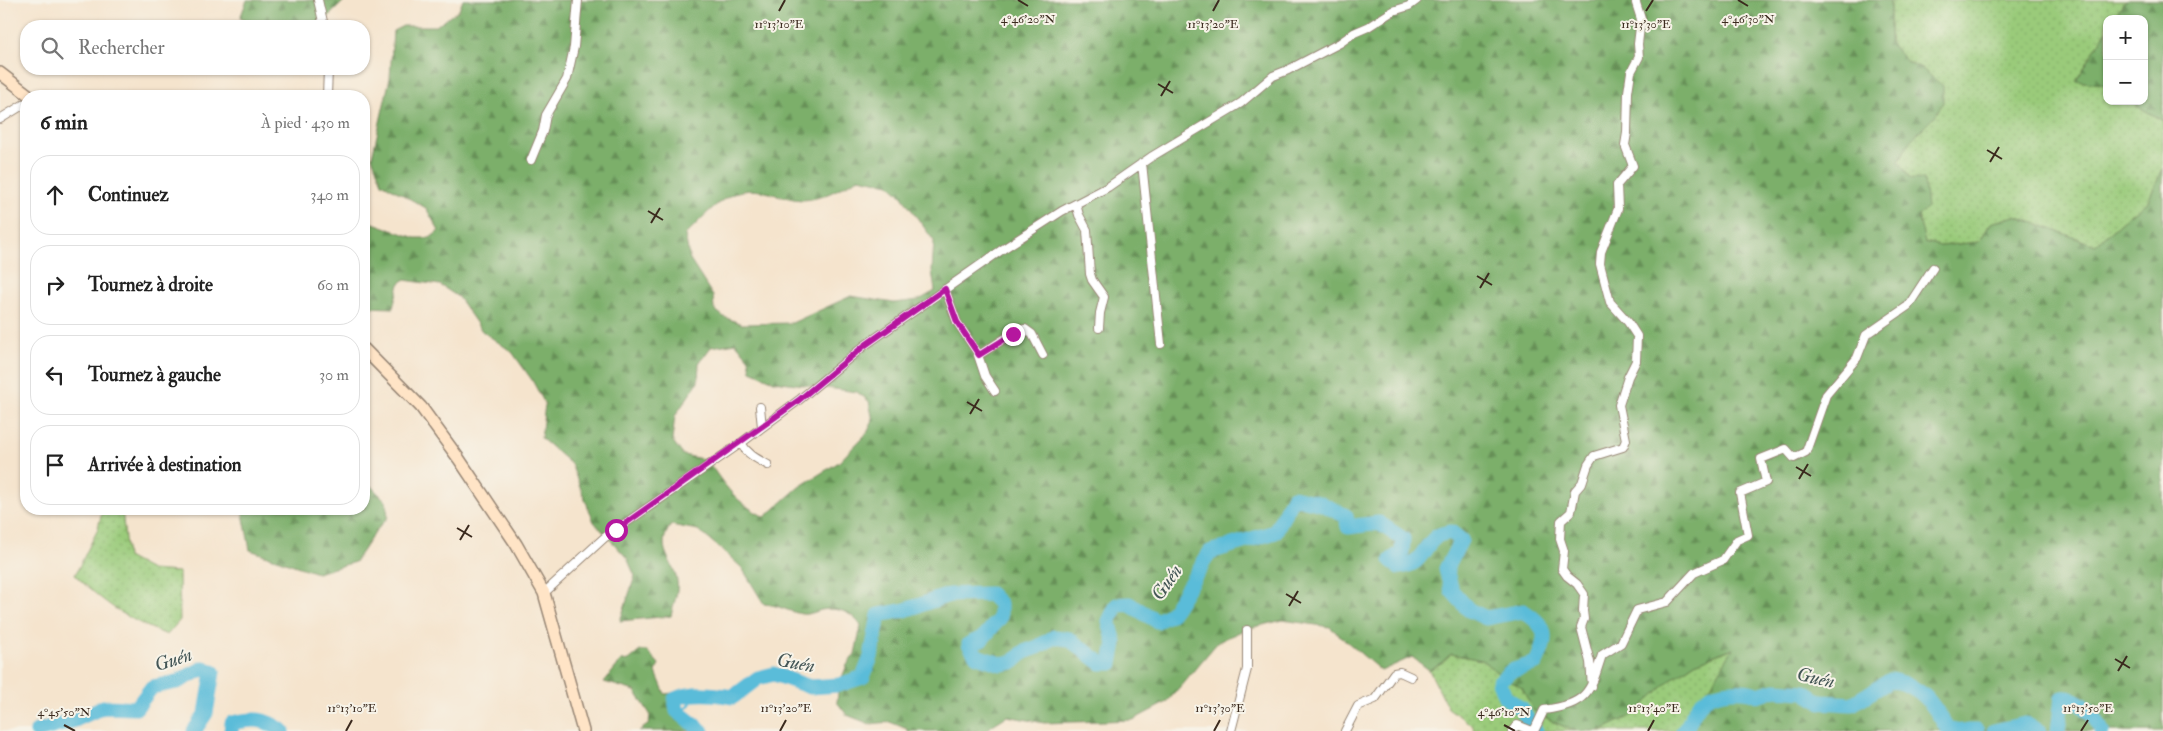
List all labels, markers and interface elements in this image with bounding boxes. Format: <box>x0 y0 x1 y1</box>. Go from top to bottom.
text: 4°46'20"N <box>1001 12 1056 27</box>
text: 4°46'30"N <box>1721 12 1775 27</box>
map controls <box>2103 15 2148 105</box>
button: + <box>2103 15 2148 60</box>
text: 11°13'10"E <box>754 17 804 32</box>
text: 11°13'20"E <box>1188 17 1239 32</box>
text: 11°13'30"E <box>1621 17 1671 32</box>
search box <box>20 20 370 75</box>
icon: search <box>38 34 66 62</box>
text: Rechercher <box>78 36 165 60</box>
button: − <box>2103 60 2148 105</box>
text: 6 min <box>40 109 88 136</box>
text: À pied · 430 m <box>261 113 350 133</box>
icon: ahead <box>41 181 69 209</box>
text: Continuez <box>88 183 169 207</box>
text: 340 m <box>310 185 349 205</box>
icon: right <box>41 271 69 299</box>
text: Tournez à droite <box>88 273 213 297</box>
text: 60 m <box>317 275 349 295</box>
route end <box>1002 323 1025 346</box>
icon: left <box>41 361 69 389</box>
text: Tournez à gauche <box>88 363 221 387</box>
text: 30 m <box>319 365 349 385</box>
icon: arrive <box>41 451 69 479</box>
text: Arrivée à destination <box>88 453 242 477</box>
route start <box>605 519 628 542</box>
water label: Guén <box>1146 560 1188 605</box>
water label: Guén <box>151 643 195 677</box>
water label: Guén <box>775 648 817 678</box>
water label: Guén <box>1794 662 1837 694</box>
text: 11°13'10"E <box>327 701 377 716</box>
text: 11°13'20"E <box>761 701 812 716</box>
text: 11°13'30"E <box>1195 701 1245 716</box>
text: 11°13'40"E <box>1628 701 1680 716</box>
text: 11°13'50"E <box>2063 701 2113 716</box>
text: 4°45'50"N <box>38 705 91 720</box>
text: 4°46'10"N <box>1478 705 1531 720</box>

